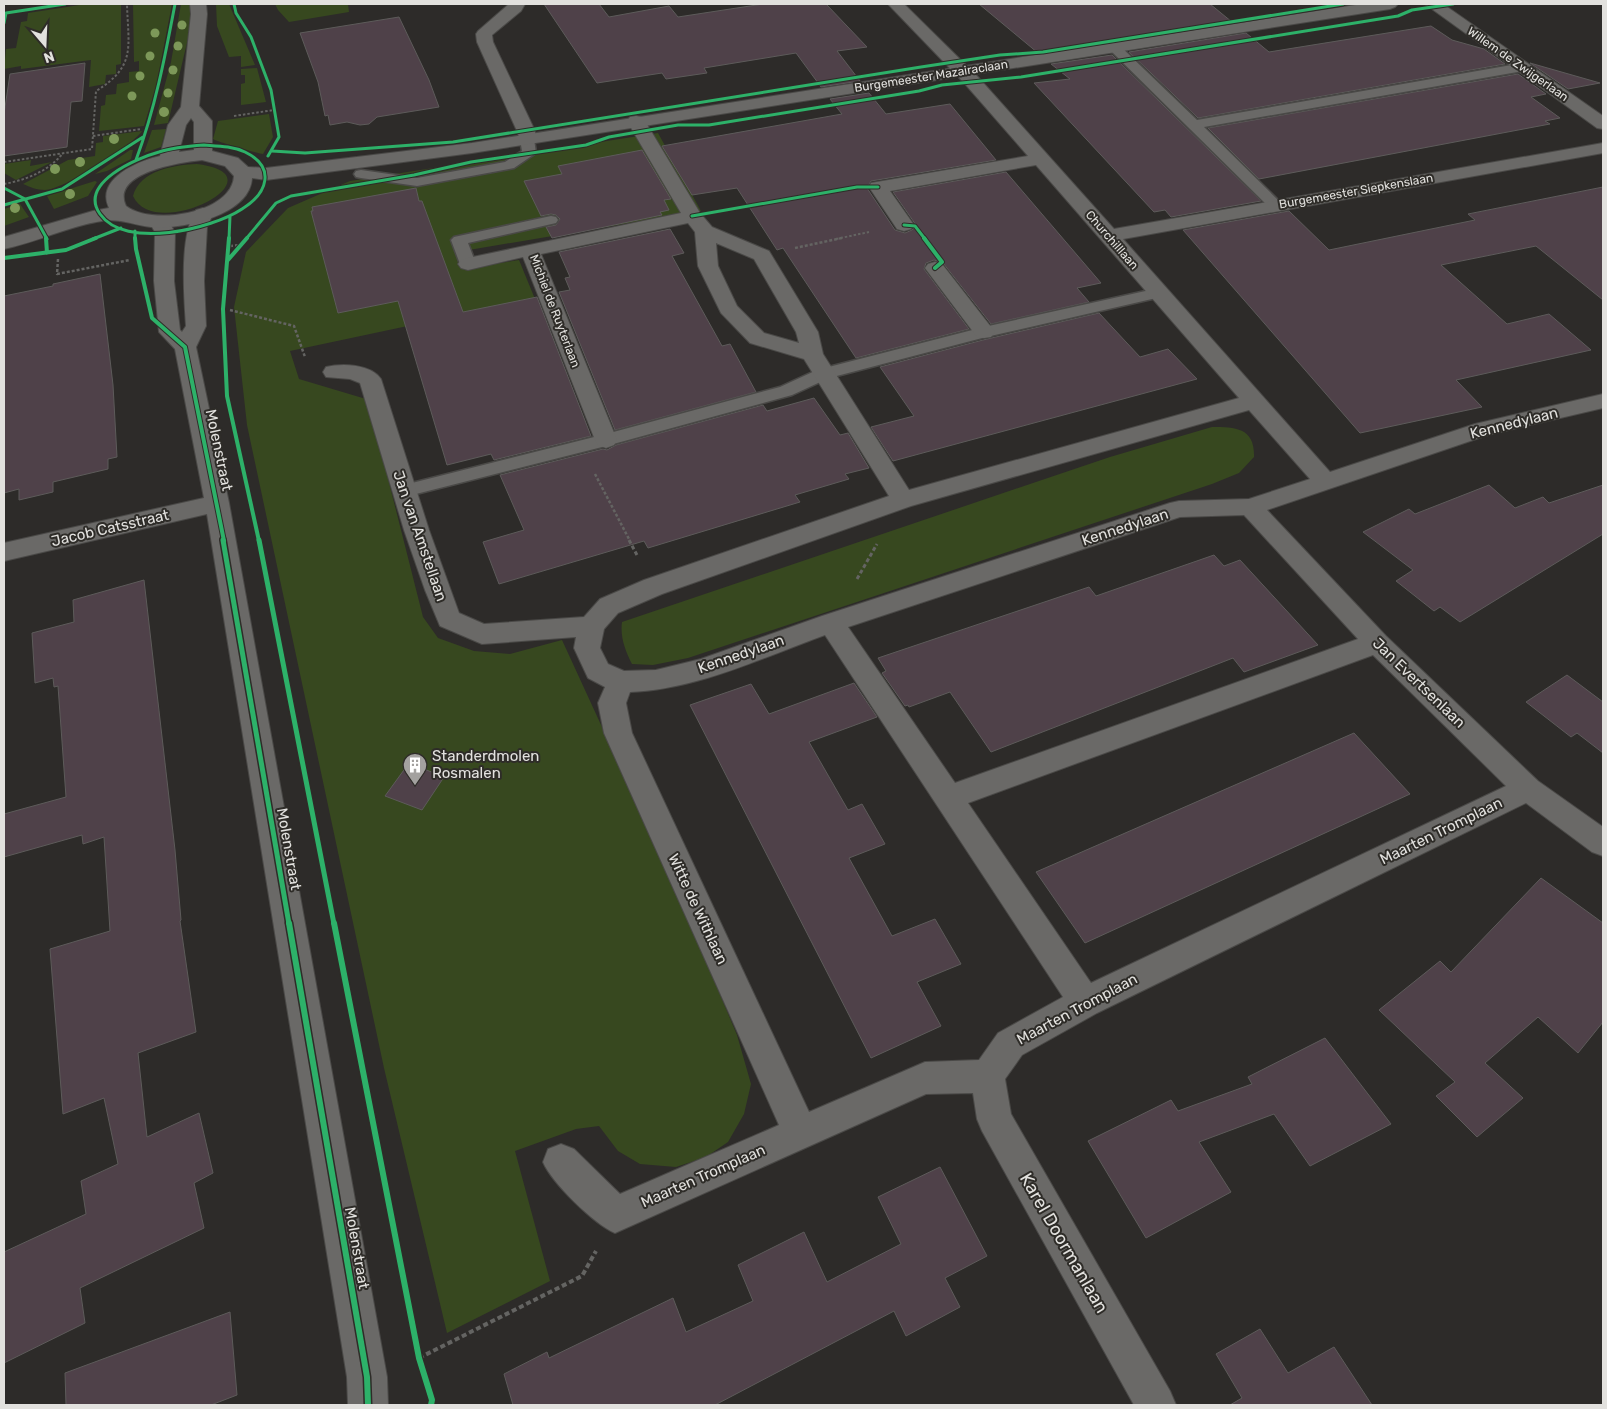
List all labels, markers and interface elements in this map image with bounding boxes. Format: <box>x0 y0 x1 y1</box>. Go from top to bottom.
north arrow <box>20 20 70 70</box>
street label: Willem de Zwijgerlaan <box>1465 24 1571 104</box>
text: N <box>42 47 57 66</box>
street label: Burgemeester Mazairaclaan <box>853 57 1009 95</box>
street label: Burgemeester Siepkenslaan <box>1278 171 1434 211</box>
street label: Churchilllaan <box>1083 208 1141 272</box>
street label: Michiel de Ruyterlaan <box>527 253 583 369</box>
street label: Kennedylaan <box>1468 403 1560 443</box>
street label: Molenstraat <box>202 407 236 493</box>
street label: Jan van Amstellaan <box>389 468 451 604</box>
street label: Kennedylaan <box>1079 505 1171 549</box>
street label: Jacob Catsstraat <box>49 506 171 550</box>
street label: Kennedylaan <box>695 631 787 677</box>
street label: Jan Evertsenlaan <box>1369 634 1469 732</box>
place label: Standerdmolen Rosmalen <box>432 747 539 782</box>
building icon: Standerdmolen Rosmalen <box>402 752 428 786</box>
street label: Maarten Tromplaan <box>1377 794 1505 868</box>
street label: Molenstraat <box>273 807 305 892</box>
street label: Witte de Withlaan <box>664 851 732 967</box>
street label: Maarten Tromplaan <box>1014 970 1140 1048</box>
street label: Maarten Tromplaan <box>638 1141 768 1211</box>
street label: Karel Doormanlaan <box>1015 1169 1113 1317</box>
street label: Molenstraat <box>341 1206 373 1291</box>

